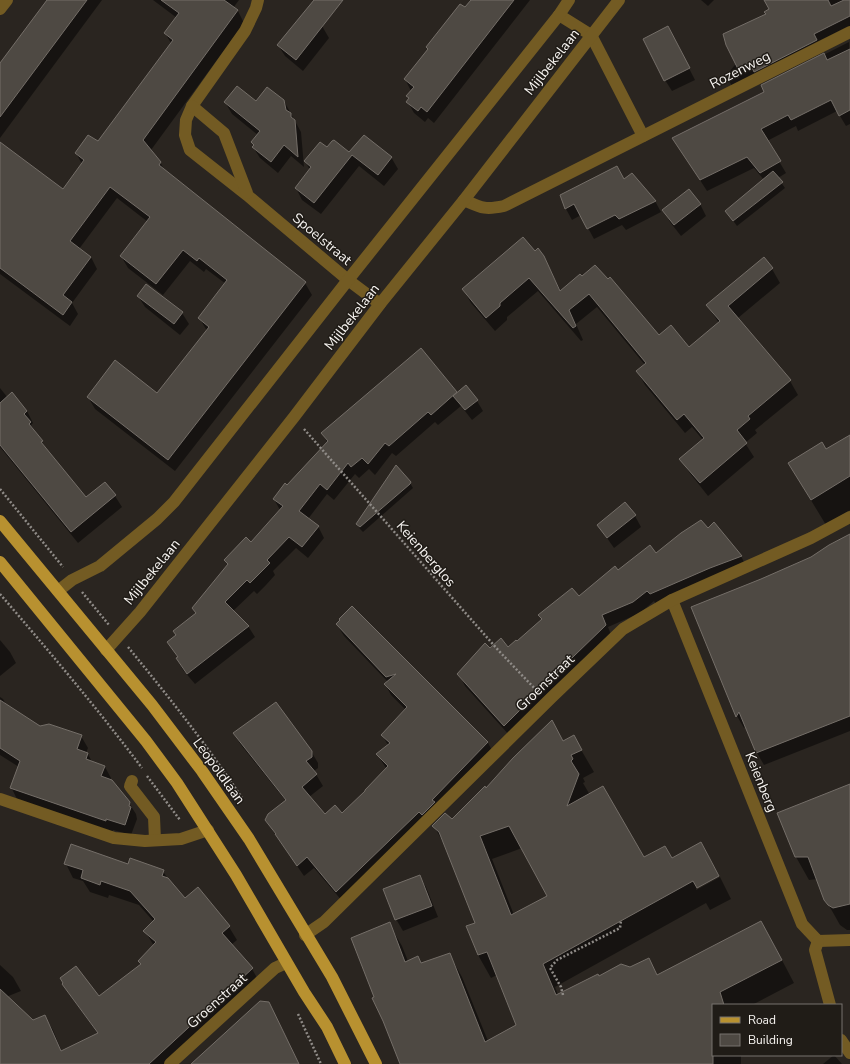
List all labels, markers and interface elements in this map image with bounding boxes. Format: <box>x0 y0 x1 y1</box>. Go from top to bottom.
street label: Mijlbekelaan <box>520 25 584 99</box>
street label: Rozenweg <box>706 47 774 93</box>
street label: Spoelstraat <box>288 208 356 270</box>
street label: Mijlbekelaan <box>320 280 384 354</box>
street label: Keienberglos <box>392 517 460 591</box>
street label: Mijlbekelaan <box>120 535 184 609</box>
street label: Groenstraat <box>512 650 578 716</box>
street label: Leopoldlaan <box>188 734 250 808</box>
street label: Keienberg <box>740 749 782 815</box>
street label: Groenstraat <box>183 969 251 1033</box>
legend <box>712 1004 842 1056</box>
text: Road <box>748 1012 776 1028</box>
text: Building <box>748 1032 793 1048</box>

